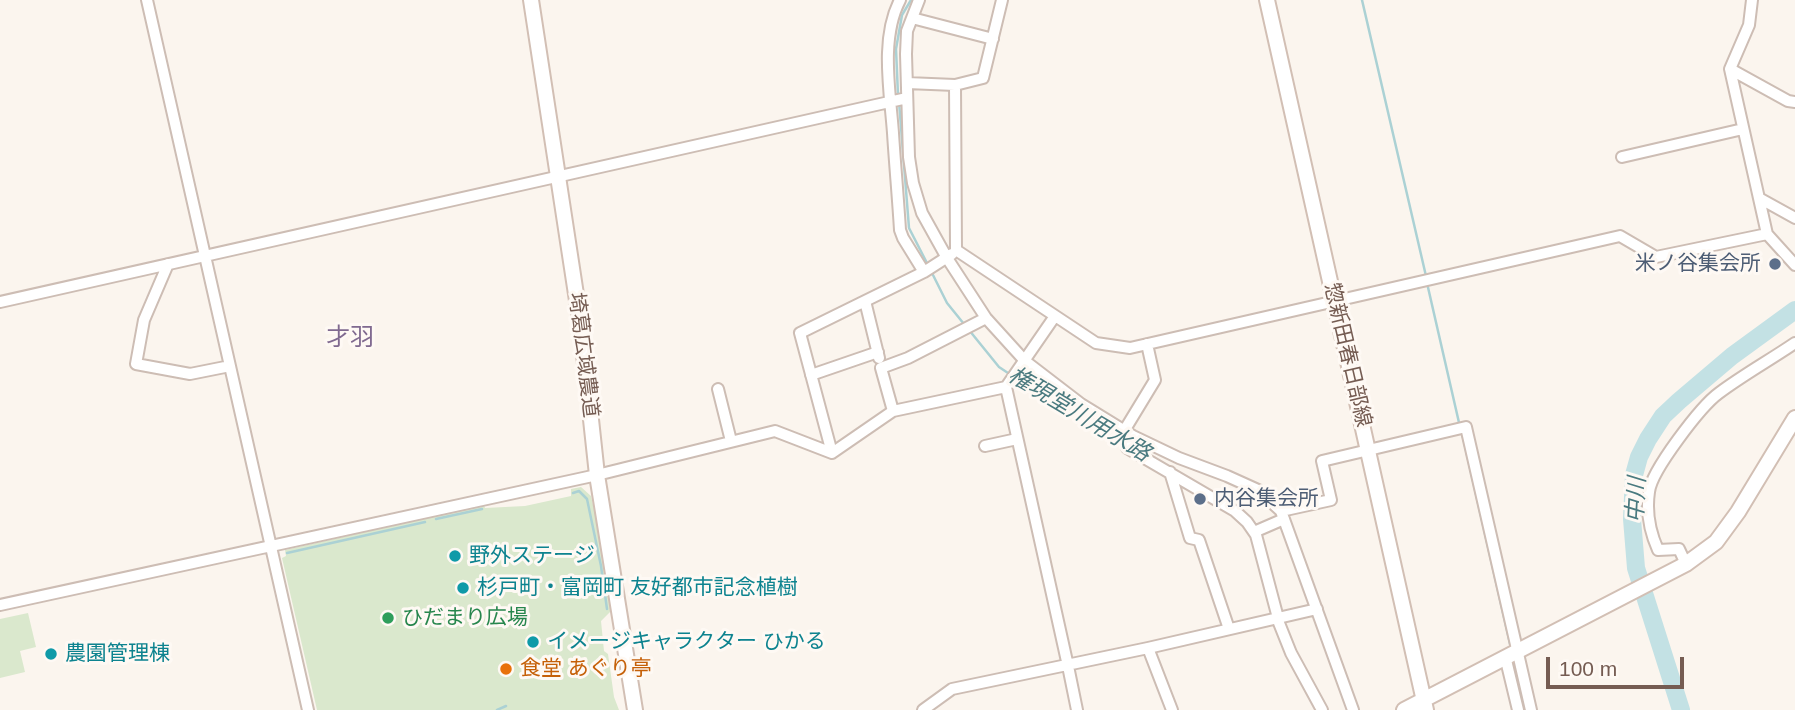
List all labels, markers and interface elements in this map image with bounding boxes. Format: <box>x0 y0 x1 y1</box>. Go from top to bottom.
place label: 米ノ谷集会所 <box>1635 251 1761 277</box>
marker: 米ノ谷集会所 <box>1767 256 1783 272</box>
street label: 惣新田春日部線 <box>1318 281 1376 429</box>
street label: 埼葛広域農道 <box>563 291 603 419</box>
district label: 才羽 <box>326 324 374 352</box>
water label: 権現堂川用水路 <box>1003 362 1155 468</box>
water label: 中川 <box>1622 476 1652 524</box>
place label: 内谷集会所 <box>1214 486 1319 512</box>
marker: 内谷集会所 <box>1192 491 1208 507</box>
place label: 野外ステージ <box>469 543 595 569</box>
marker: 野外ステージ <box>447 548 463 564</box>
place label: 杉戸町・富岡町 友好都市記念植樹 <box>477 575 798 601</box>
marker: 杉戸町・富岡町 友好都市記念植樹 <box>455 580 471 596</box>
place label: ひだまり広場 <box>402 605 528 631</box>
marker: ひだまり広場 <box>380 610 396 626</box>
place label: イメージキャラクター ひかる <box>547 629 826 655</box>
marker: イメージキャラクター ひかる <box>525 634 541 650</box>
place label: 農園管理棟 <box>65 641 170 667</box>
scale bar <box>1550 644 1688 688</box>
marker: 農園管理棟 <box>43 646 59 662</box>
place label: 食堂 あぐり亭 <box>520 656 652 682</box>
text: 100 m <box>1559 657 1617 680</box>
marker: 食堂 あぐり亭 <box>498 661 514 677</box>

